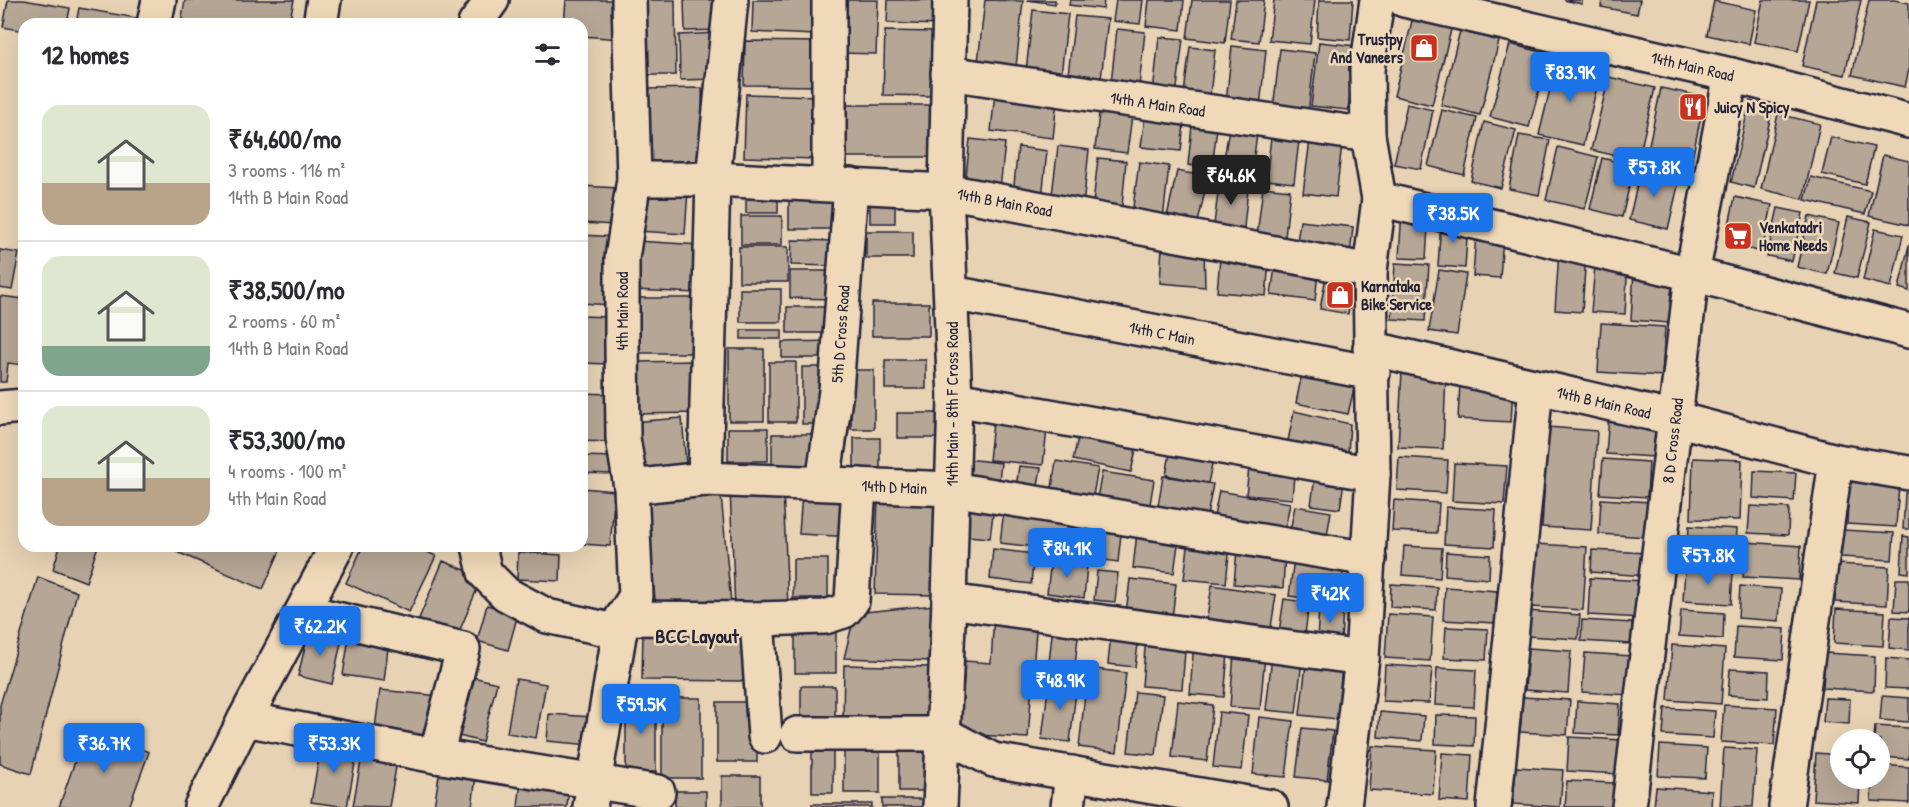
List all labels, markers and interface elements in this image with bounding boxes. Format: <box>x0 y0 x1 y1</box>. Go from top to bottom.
place label: Trustpy And Vaneers <box>1330 28 1404 68</box>
shop icon: Trustpy And Vaneers <box>1408 32 1440 64</box>
text: 12 homes <box>42 37 129 72</box>
icon: filters <box>531 38 564 71</box>
street label: 14th Main Road <box>1649 46 1736 86</box>
pin: ₹83.9K <box>1521 52 1619 103</box>
text: ₹83.9K <box>1544 58 1596 85</box>
street label: 14th A Main Road <box>1109 86 1207 122</box>
restaurant icon: Juicy N Spicy <box>1677 91 1709 123</box>
place label: Juicy N Spicy <box>1714 96 1790 119</box>
text: ₹64,600/mo <box>228 121 341 156</box>
icon: home <box>90 129 162 201</box>
pin: ₹57.8K <box>1605 147 1703 198</box>
text: ₹57.8K <box>1627 153 1681 180</box>
pin: ₹64.6K <box>1182 155 1280 206</box>
text: 3 rooms · 116 m² <box>228 156 345 183</box>
text: ₹64.6K <box>1206 161 1256 188</box>
street label: 14th B Main Road <box>955 182 1054 222</box>
text: 14th B Main Road <box>228 183 348 210</box>
pin: ₹38.5K <box>1404 193 1502 244</box>
text: ₹38.5K <box>1427 199 1479 226</box>
place label: Venkatadri Home Needs <box>1759 216 1828 256</box>
supermarket icon: Venkatadri Home Needs <box>1722 220 1754 252</box>
text: ₹38,500/mo <box>228 272 344 307</box>
street label: 4th Main Road <box>611 272 633 350</box>
place label: Karnataka Bike Service <box>1361 275 1432 315</box>
shop icon: Karnataka Bike Service <box>1324 279 1356 311</box>
icon: home <box>90 280 162 352</box>
street label: 5th D Cross Road <box>826 285 855 384</box>
text: 2 rooms · 60 m² <box>228 307 340 334</box>
street label: 14th C Main <box>1127 316 1197 350</box>
street label: 14th Main - 8th F Cross Road <box>941 322 963 486</box>
text: 14th B Main Road <box>228 334 348 361</box>
street label: 14th B Main Road <box>1554 381 1653 424</box>
street label: 8 D Cross Road <box>1656 397 1688 484</box>
text: ₹53,300/mo <box>228 422 345 457</box>
icon: home <box>90 430 162 502</box>
text: 4 rooms · 100 m² <box>228 457 346 484</box>
street label: 14th D Main <box>861 474 928 499</box>
text: 4th Main Road <box>228 484 326 511</box>
pin: ₹84.1K <box>1018 528 1116 579</box>
text: ₹84.1K <box>1042 534 1092 561</box>
pin: ₹57.8K <box>1659 535 1757 586</box>
text: ₹57.8K <box>1681 541 1735 568</box>
pin: ₹42K <box>1294 573 1366 624</box>
text: ₹42K <box>1311 579 1349 606</box>
pin: ₹62.2K <box>271 606 369 657</box>
text: ₹62.2K <box>294 612 346 639</box>
district label: BCC Layout <box>655 622 740 650</box>
pin: ₹48.9K <box>1011 660 1109 711</box>
text: ₹48.9K <box>1035 666 1085 693</box>
pin: ₹59.5K <box>592 684 690 735</box>
text: ₹59.5K <box>616 690 666 717</box>
pin: ₹36.7K <box>55 723 153 774</box>
pin: ₹53.3K <box>285 723 383 774</box>
text: ₹36.7K <box>77 729 131 756</box>
text: ₹53.3K <box>308 729 360 756</box>
map controls <box>1830 729 1890 789</box>
button: locate <box>1830 729 1890 789</box>

